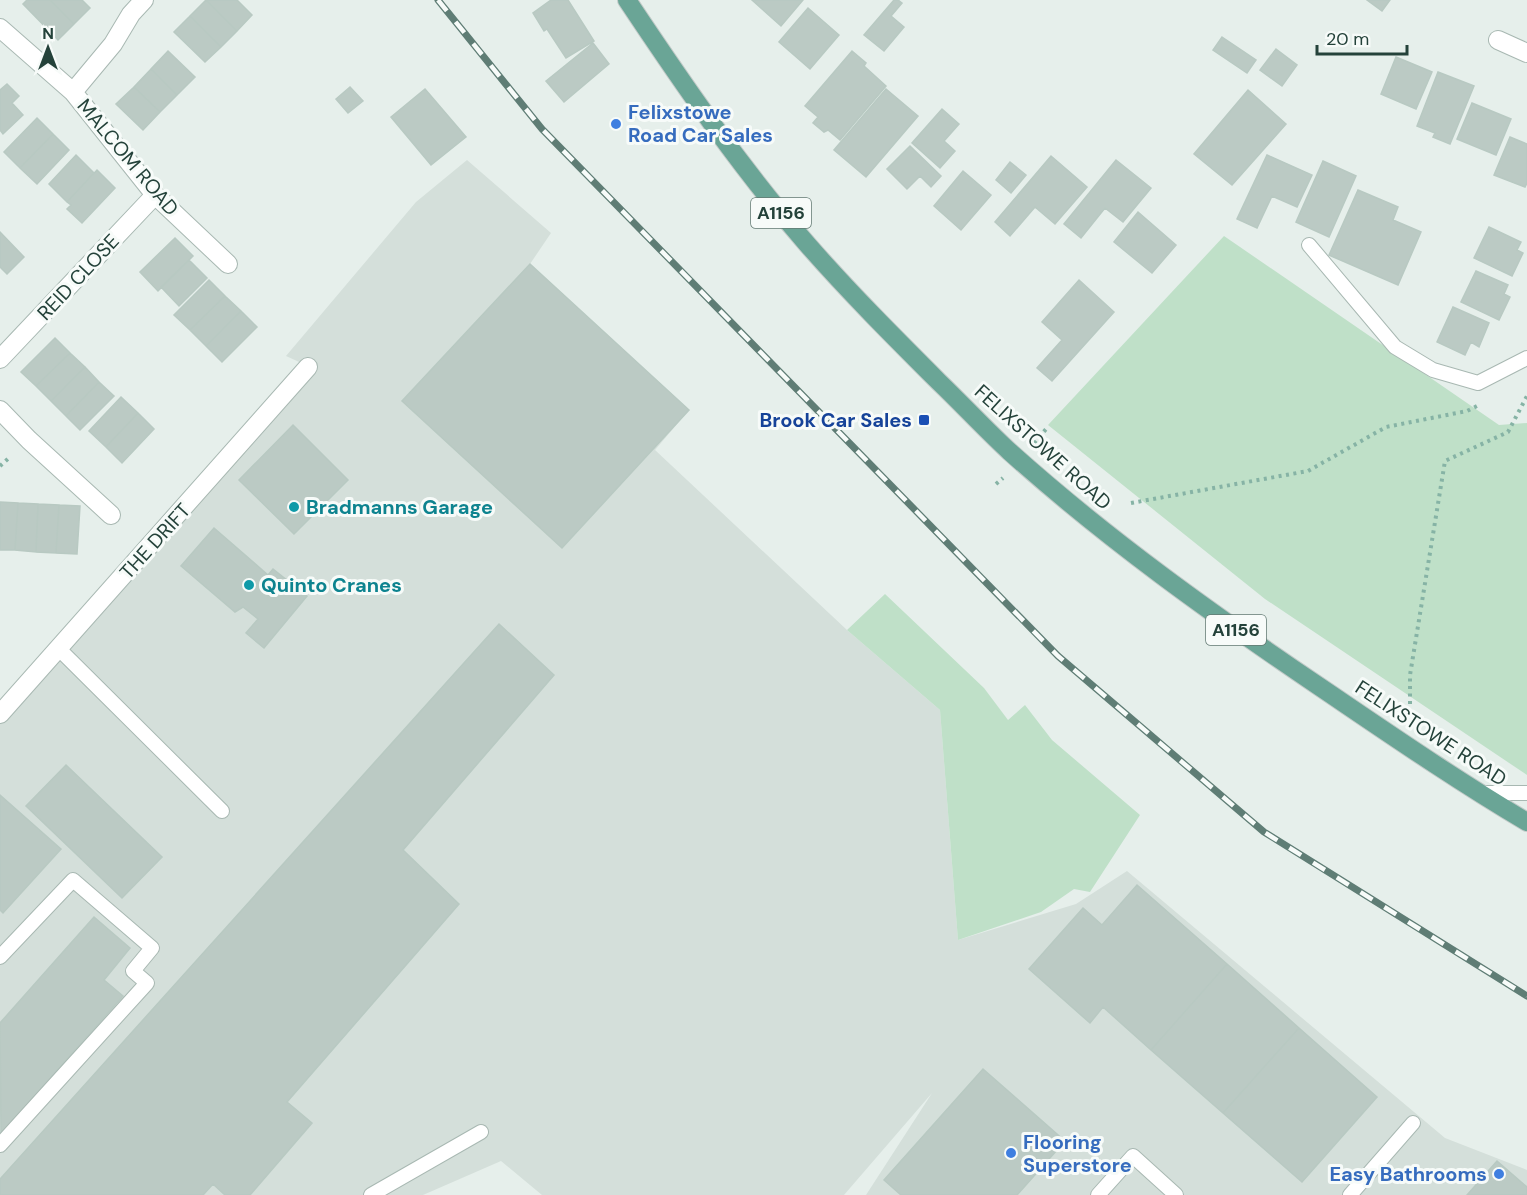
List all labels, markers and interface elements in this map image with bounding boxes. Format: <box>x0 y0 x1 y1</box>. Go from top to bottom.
north arrow <box>18 18 78 78</box>
scale bar <box>1317 18 1407 56</box>
text: N <box>42 23 54 44</box>
text: 20 m <box>1326 27 1369 51</box>
street label: MALCOM ROAD <box>72 93 184 221</box>
place label: Felixstowe Road Car Sales <box>628 99 773 148</box>
marker: Felixstowe Road Car Sales <box>609 117 623 131</box>
road number: A1156 <box>751 198 811 228</box>
street label: REID CLOSE <box>31 228 125 326</box>
street label: FELIXSTOWE ROAD <box>969 379 1117 515</box>
place label: Brook Car Sales <box>759 407 912 433</box>
marker: Brook Car Sales <box>917 413 931 427</box>
place label: Bradmanns Garage <box>306 494 493 520</box>
street label: THE DRIFT <box>114 497 196 585</box>
marker: Bradmanns Garage <box>287 500 301 514</box>
place label: Quinto Cranes <box>261 572 402 598</box>
marker: Quinto Cranes <box>242 578 256 592</box>
road number: A1156 <box>1206 615 1266 645</box>
street label: FELIXSTOWE ROAD <box>1350 674 1512 792</box>
place label: Flooring Superstore <box>1023 1129 1132 1178</box>
marker: Flooring Superstore <box>1004 1146 1018 1160</box>
place label: Easy Bathrooms <box>1329 1161 1487 1187</box>
marker: Easy Bathrooms <box>1492 1167 1506 1181</box>

